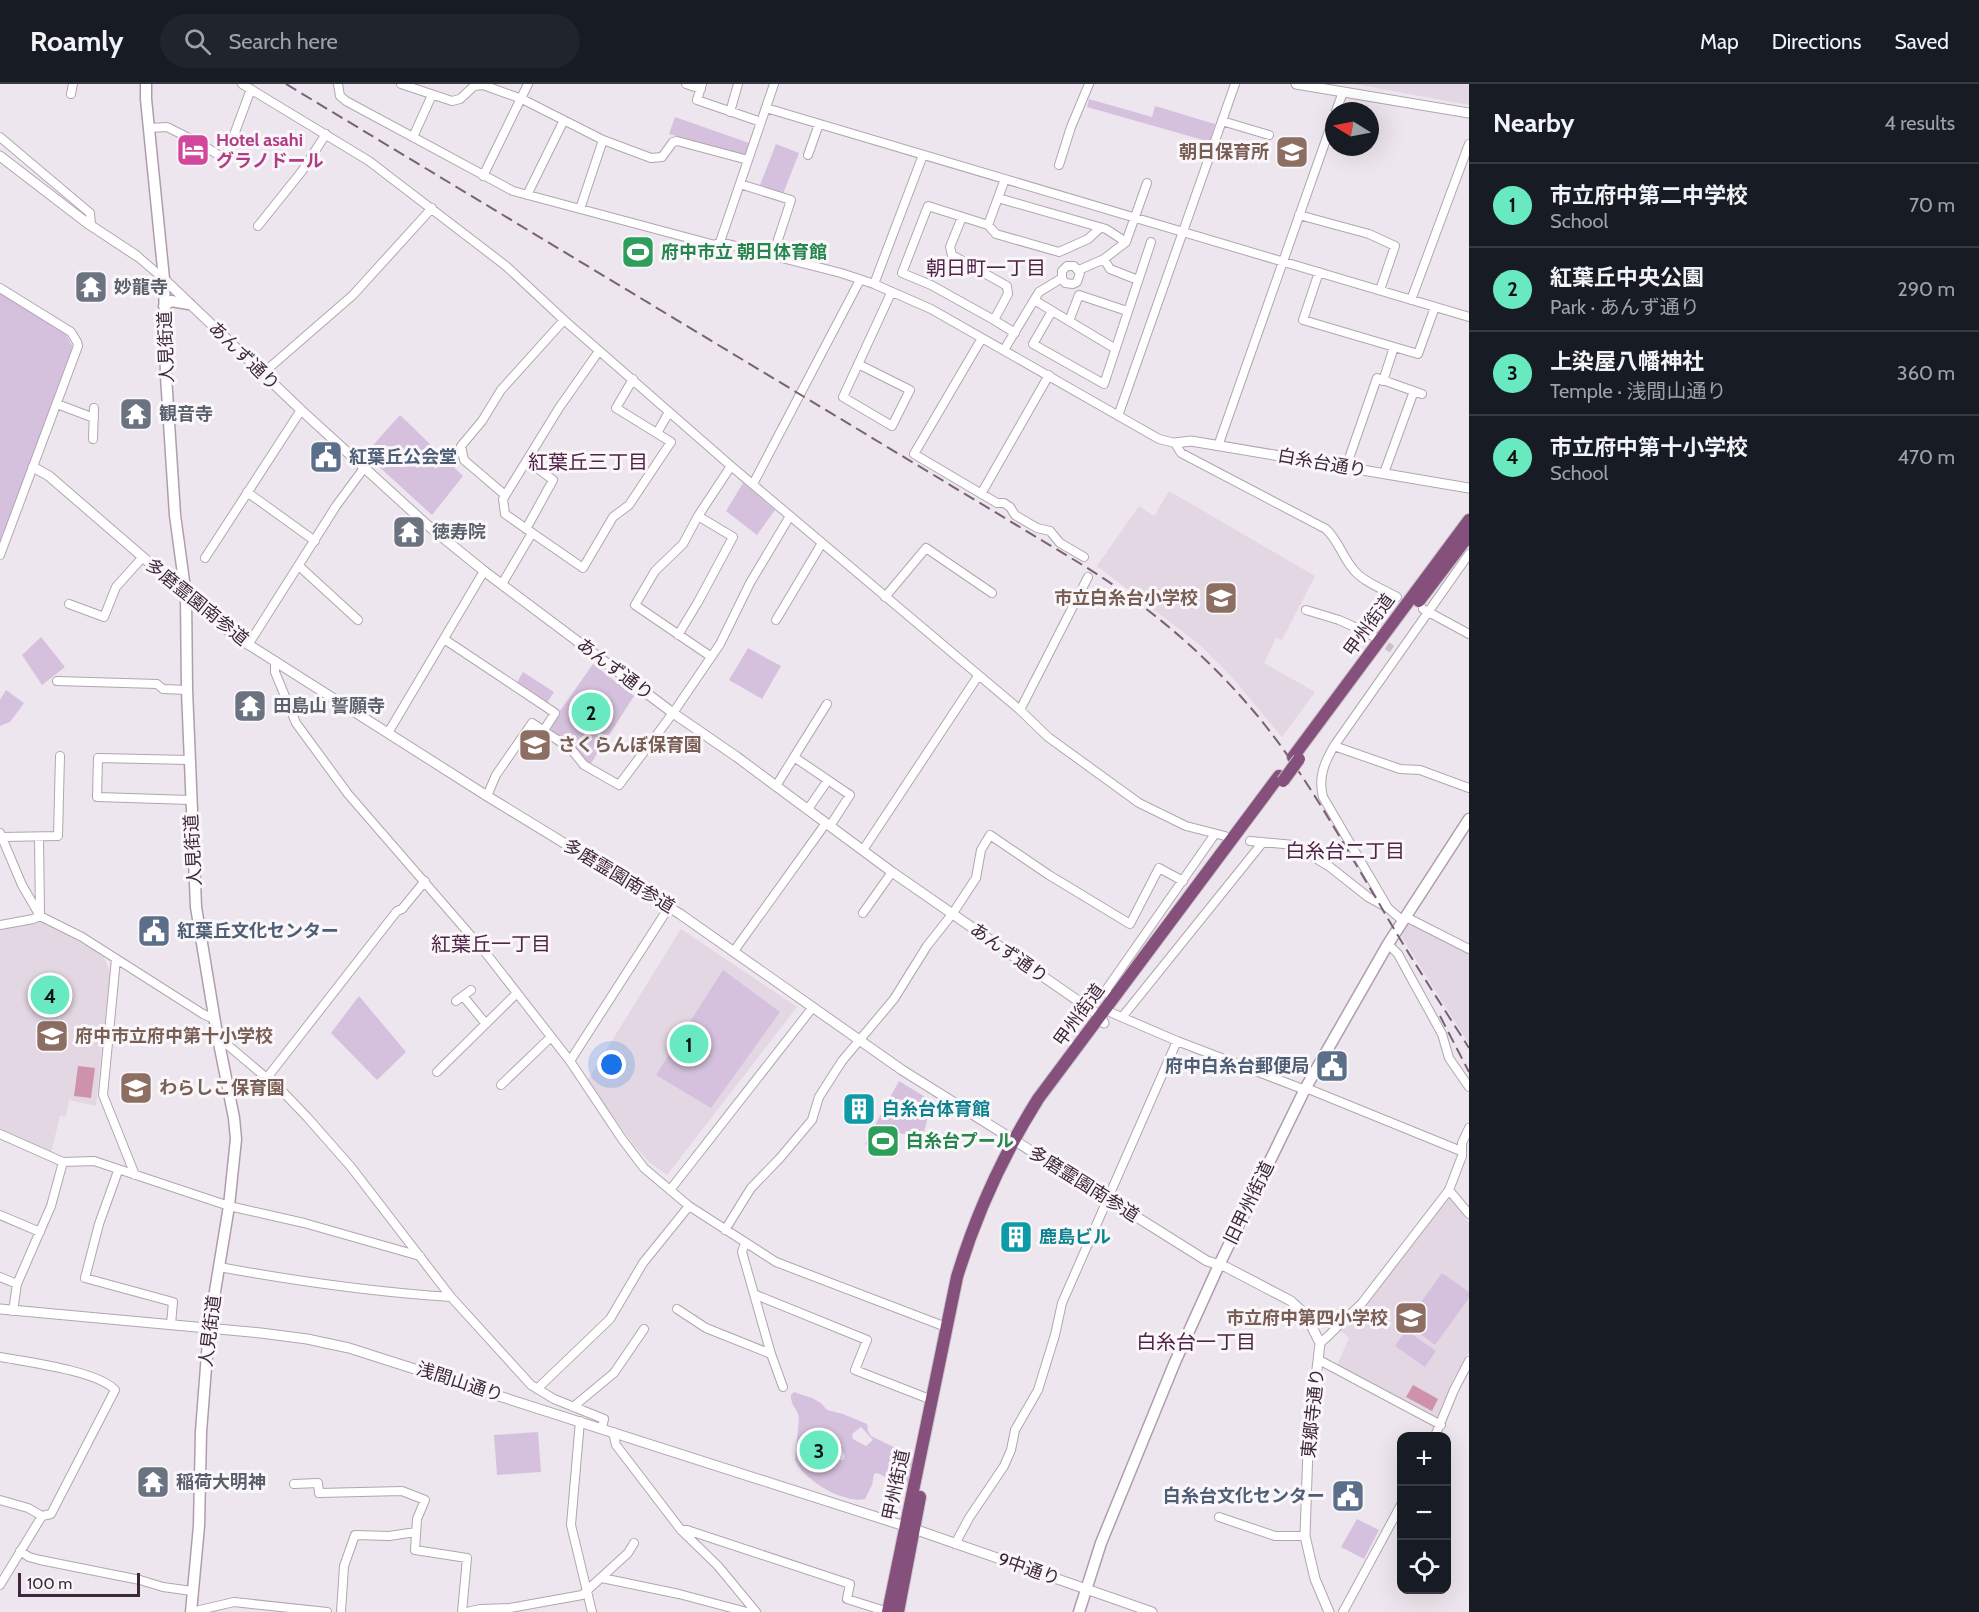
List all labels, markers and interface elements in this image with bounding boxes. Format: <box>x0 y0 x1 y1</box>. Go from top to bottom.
search box <box>160 14 580 68</box>
text: Roamly <box>30 24 124 58</box>
icon: search <box>181 25 214 58</box>
text: Search here <box>229 28 338 55</box>
text: Map <box>1700 29 1739 54</box>
text: Directions <box>1772 29 1861 54</box>
text: Saved <box>1894 29 1949 54</box>
north arrow <box>1325 102 1379 156</box>
text: Nearby <box>1493 107 1574 139</box>
text: 4 results <box>1884 111 1955 135</box>
place label: Hotel asahi グラノドール <box>216 129 324 172</box>
hotel icon: Hotel asahi グラノドール <box>175 132 211 168</box>
school or university icon: 朝日保育所 <box>1274 134 1310 170</box>
place label: 朝日保育所 <box>1179 141 1269 163</box>
text: 市立府中第二中学校 <box>1550 182 1748 209</box>
text: 1 <box>1509 193 1516 217</box>
text: 70 m <box>1909 193 1955 217</box>
text: School <box>1550 209 1608 233</box>
sports icon: 府中市立 朝日体育館 <box>620 234 656 270</box>
place label: 府中市立 朝日体育館 <box>661 241 827 263</box>
district label: 朝日町一丁目 <box>926 256 1046 280</box>
text: 紅葉丘中央公園 <box>1550 264 1704 291</box>
temple icon: 妙龍寺 <box>73 269 109 305</box>
place label: 妙龍寺 <box>114 276 168 298</box>
text: 2 <box>1507 277 1518 301</box>
text: 290 m <box>1897 277 1955 301</box>
text: Park · あんず通り <box>1550 295 1700 319</box>
street label: 人見街道 <box>154 311 178 383</box>
street label: あんず通り <box>204 317 284 395</box>
text: 上染屋八幡神社 <box>1550 348 1704 375</box>
text: 3 <box>1507 361 1518 385</box>
text: 360 m <box>1897 361 1955 385</box>
text: Temple · 浅間山通り <box>1550 379 1727 403</box>
temple icon: 観音寺 <box>118 396 154 432</box>
place label: 観音寺 <box>159 403 213 425</box>
text: 市立府中第十小学校 <box>1550 434 1748 461</box>
public building icon: 紅葉丘公会堂 <box>308 439 344 475</box>
street label: 白糸台通り <box>1276 444 1368 482</box>
text: 4 <box>1506 445 1519 469</box>
text: 470 m <box>1898 445 1955 469</box>
place label: 紅葉丘公会堂 <box>349 446 457 468</box>
district label: 紅葉丘三丁目 <box>528 450 648 474</box>
text: School <box>1550 461 1608 485</box>
temple icon: 徳寿院 <box>391 514 427 550</box>
place label: 徳寿院 <box>432 521 486 543</box>
street label: 多磨霊園南参道 <box>141 554 253 650</box>
school or university icon: 市立白糸台小学校 <box>1203 580 1239 616</box>
place label: 市立白糸台小学校 <box>1054 587 1198 609</box>
street label: 甲州街道 <box>1339 589 1399 661</box>
street label: あんず通り <box>572 633 658 705</box>
temple icon: 田島山 誓願寺 <box>232 688 268 724</box>
pin: 2 <box>572 690 610 734</box>
place label: 田島山 誓願寺 <box>273 695 385 717</box>
school or university icon: さくらんぼ保育園 <box>517 727 553 763</box>
place label: さくらんぼ保育園 <box>558 734 702 756</box>
street label: 人見街道 <box>180 813 206 887</box>
street label: 多磨霊園南参道 <box>559 834 679 918</box>
district label: 白糸台二丁目 <box>1285 839 1405 863</box>
public building icon: 紅葉丘文化センター <box>136 913 172 949</box>
street label: あんず通り <box>966 918 1052 988</box>
place label: 紅葉丘文化センター <box>177 920 339 942</box>
district label: 紅葉丘一丁目 <box>431 932 551 956</box>
pin: 4 <box>31 972 70 1018</box>
street label: 甲州街道 <box>1049 979 1109 1051</box>
school or university icon: 府中市立府中第十小学校 <box>34 1018 70 1054</box>
pin: 1 <box>670 1022 708 1066</box>
place label: 府中市立府中第十小学校 <box>75 1025 273 1047</box>
public building icon: 府中白糸台郵便局 <box>1314 1048 1350 1084</box>
your location <box>597 1050 626 1079</box>
place label: 府中白糸台郵便局 <box>1165 1055 1309 1077</box>
school or university icon: わらしこ保育園 <box>118 1070 154 1106</box>
place label: わらしこ保育園 <box>159 1077 285 1099</box>
building icon: 白糸台体育館 <box>841 1091 877 1127</box>
place label: 白糸台体育館 <box>882 1098 990 1120</box>
sports icon: 白糸台プール <box>865 1123 901 1159</box>
place label: 白糸台プール <box>906 1130 1014 1152</box>
street label: 多磨霊園南参道 <box>1025 1141 1143 1227</box>
street label: 旧甲州街道 <box>1219 1158 1279 1248</box>
building icon: 鹿島ビル <box>998 1219 1034 1255</box>
place label: 鹿島ビル <box>1039 1226 1111 1248</box>
street label: 人見街道 <box>195 1294 225 1368</box>
school or university icon: 市立府中第四小学校 <box>1393 1300 1429 1336</box>
place label: 市立府中第四小学校 <box>1226 1307 1388 1329</box>
district label: 白糸台一丁目 <box>1136 1330 1256 1354</box>
street label: 浅間山通り <box>414 1358 506 1406</box>
street label: 東郷寺通り <box>1297 1367 1329 1459</box>
pin: 3 <box>800 1428 838 1472</box>
map controls <box>1397 1432 1451 1594</box>
button: + <box>1397 1432 1451 1486</box>
street label: 甲州街道 <box>878 1447 914 1523</box>
temple icon: 稲荷大明神 <box>135 1464 171 1500</box>
place label: 稲荷大明神 <box>176 1471 266 1493</box>
public building icon: 白糸台文化センター <box>1330 1478 1366 1514</box>
place label: 白糸台文化センター <box>1163 1485 1325 1507</box>
button: − <box>1397 1486 1451 1540</box>
button: locate <box>1397 1540 1451 1594</box>
street label: 9中通り <box>995 1548 1063 1590</box>
scale bar <box>18 1570 140 1598</box>
text: 100 m <box>27 1574 72 1593</box>

